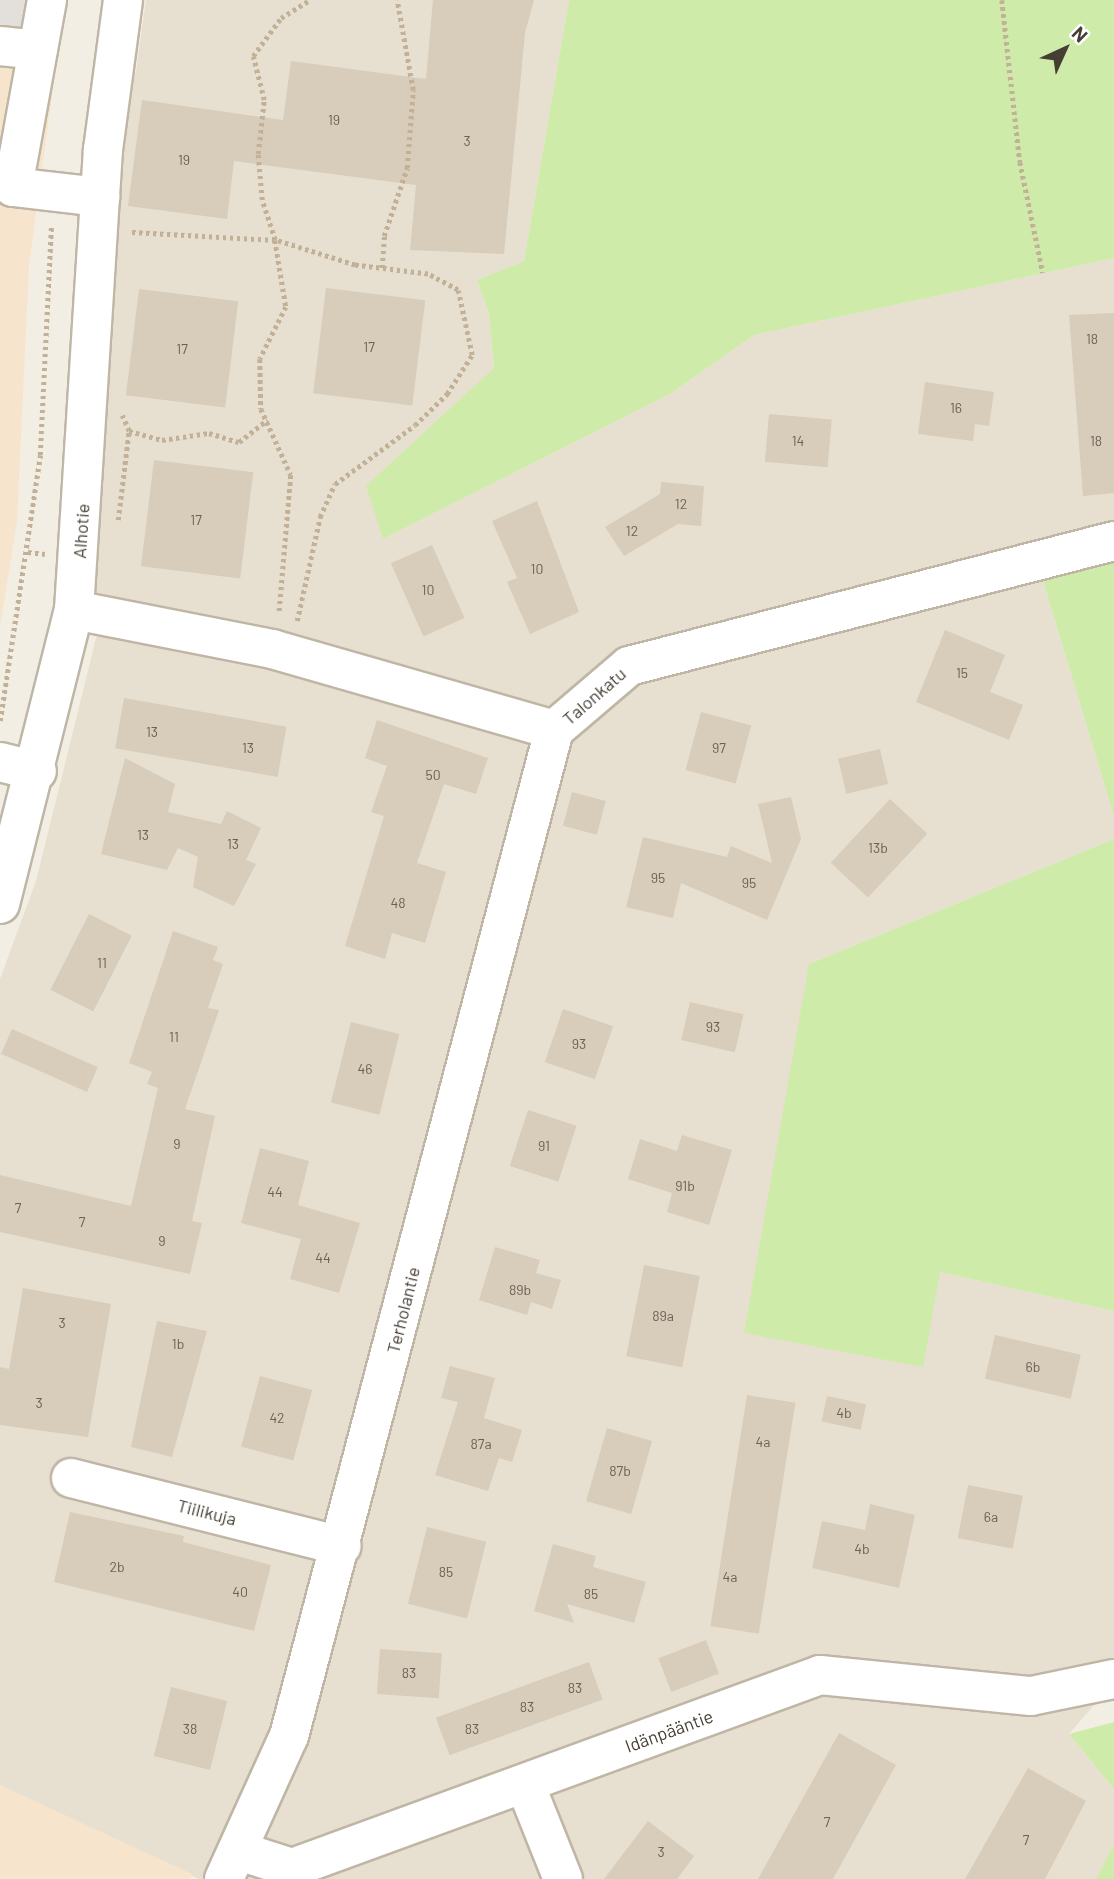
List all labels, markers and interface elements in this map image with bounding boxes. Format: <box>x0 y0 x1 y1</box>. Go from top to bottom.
north arrow <box>1030 14 1100 84</box>
text: N <box>1068 21 1093 46</box>
house number: 19 <box>328 112 340 128</box>
house number: 3 <box>463 133 471 149</box>
house number: 19 <box>178 152 190 168</box>
house number: 18 <box>1086 331 1098 347</box>
house number: 17 <box>363 339 375 355</box>
house number: 17 <box>176 341 188 357</box>
house number: 16 <box>950 400 962 416</box>
house number: 14 <box>792 433 804 449</box>
house number: 18 <box>1090 433 1102 449</box>
house number: 12 <box>675 496 687 512</box>
street label: Alhotie <box>68 503 94 559</box>
house number: 17 <box>190 512 202 528</box>
house number: 12 <box>626 523 638 539</box>
house number: 10 <box>531 561 543 577</box>
house number: 10 <box>422 582 434 598</box>
street label: Talonkatu <box>558 663 630 729</box>
house number: 15 <box>956 665 968 681</box>
house number: 13 <box>146 724 158 740</box>
house number: 13 <box>242 740 254 756</box>
house number: 97 <box>712 740 726 756</box>
house number: 50 <box>425 767 441 783</box>
house number: 13 <box>137 827 149 843</box>
house number: 13 <box>227 836 239 852</box>
house number: 13b <box>868 840 888 856</box>
house number: 95 <box>651 870 665 886</box>
house number: 95 <box>742 875 756 891</box>
house number: 48 <box>390 895 406 911</box>
house number: 11 <box>97 955 107 971</box>
house number: 93 <box>706 1019 720 1035</box>
house number: 11 <box>169 1029 179 1045</box>
house number: 93 <box>572 1036 586 1052</box>
house number: 46 <box>358 1061 372 1077</box>
house number: 9 <box>173 1136 181 1152</box>
house number: 91 <box>538 1138 550 1154</box>
house number: 91b <box>675 1178 695 1194</box>
house number: 44 <box>267 1184 283 1200</box>
house number: 7 <box>15 1200 21 1216</box>
house number: 7 <box>79 1214 85 1230</box>
house number: 9 <box>158 1233 166 1249</box>
house number: 44 <box>315 1250 331 1266</box>
street label: Terholantie <box>382 1265 424 1355</box>
house number: 89b <box>509 1282 531 1298</box>
house number: 89a <box>652 1308 674 1324</box>
house number: 3 <box>58 1315 66 1331</box>
house number: 1b <box>172 1336 184 1352</box>
house number: 6b <box>1026 1359 1040 1375</box>
house number: 3 <box>35 1395 43 1411</box>
house number: 4b <box>836 1405 852 1421</box>
house number: 42 <box>269 1410 285 1426</box>
house number: 4a <box>756 1434 770 1450</box>
house number: 87a <box>470 1436 492 1452</box>
house number: 87b <box>609 1463 631 1479</box>
street label: Tiilikuja <box>175 1494 239 1530</box>
house number: 6a <box>984 1509 998 1525</box>
house number: 4b <box>854 1541 870 1557</box>
house number: 2b <box>109 1559 125 1575</box>
house number: 85 <box>439 1564 453 1580</box>
house number: 4a <box>723 1569 737 1585</box>
house number: 40 <box>232 1584 248 1600</box>
house number: 85 <box>584 1586 598 1602</box>
house number: 83 <box>402 1665 416 1681</box>
house number: 83 <box>568 1680 582 1696</box>
house number: 83 <box>520 1699 534 1715</box>
street label: Idänpääntie <box>622 1705 716 1757</box>
house number: 38 <box>183 1721 197 1737</box>
house number: 83 <box>465 1721 479 1737</box>
house number: 7 <box>824 1814 830 1830</box>
house number: 7 <box>1023 1832 1029 1848</box>
house number: 3 <box>657 1844 665 1860</box>

